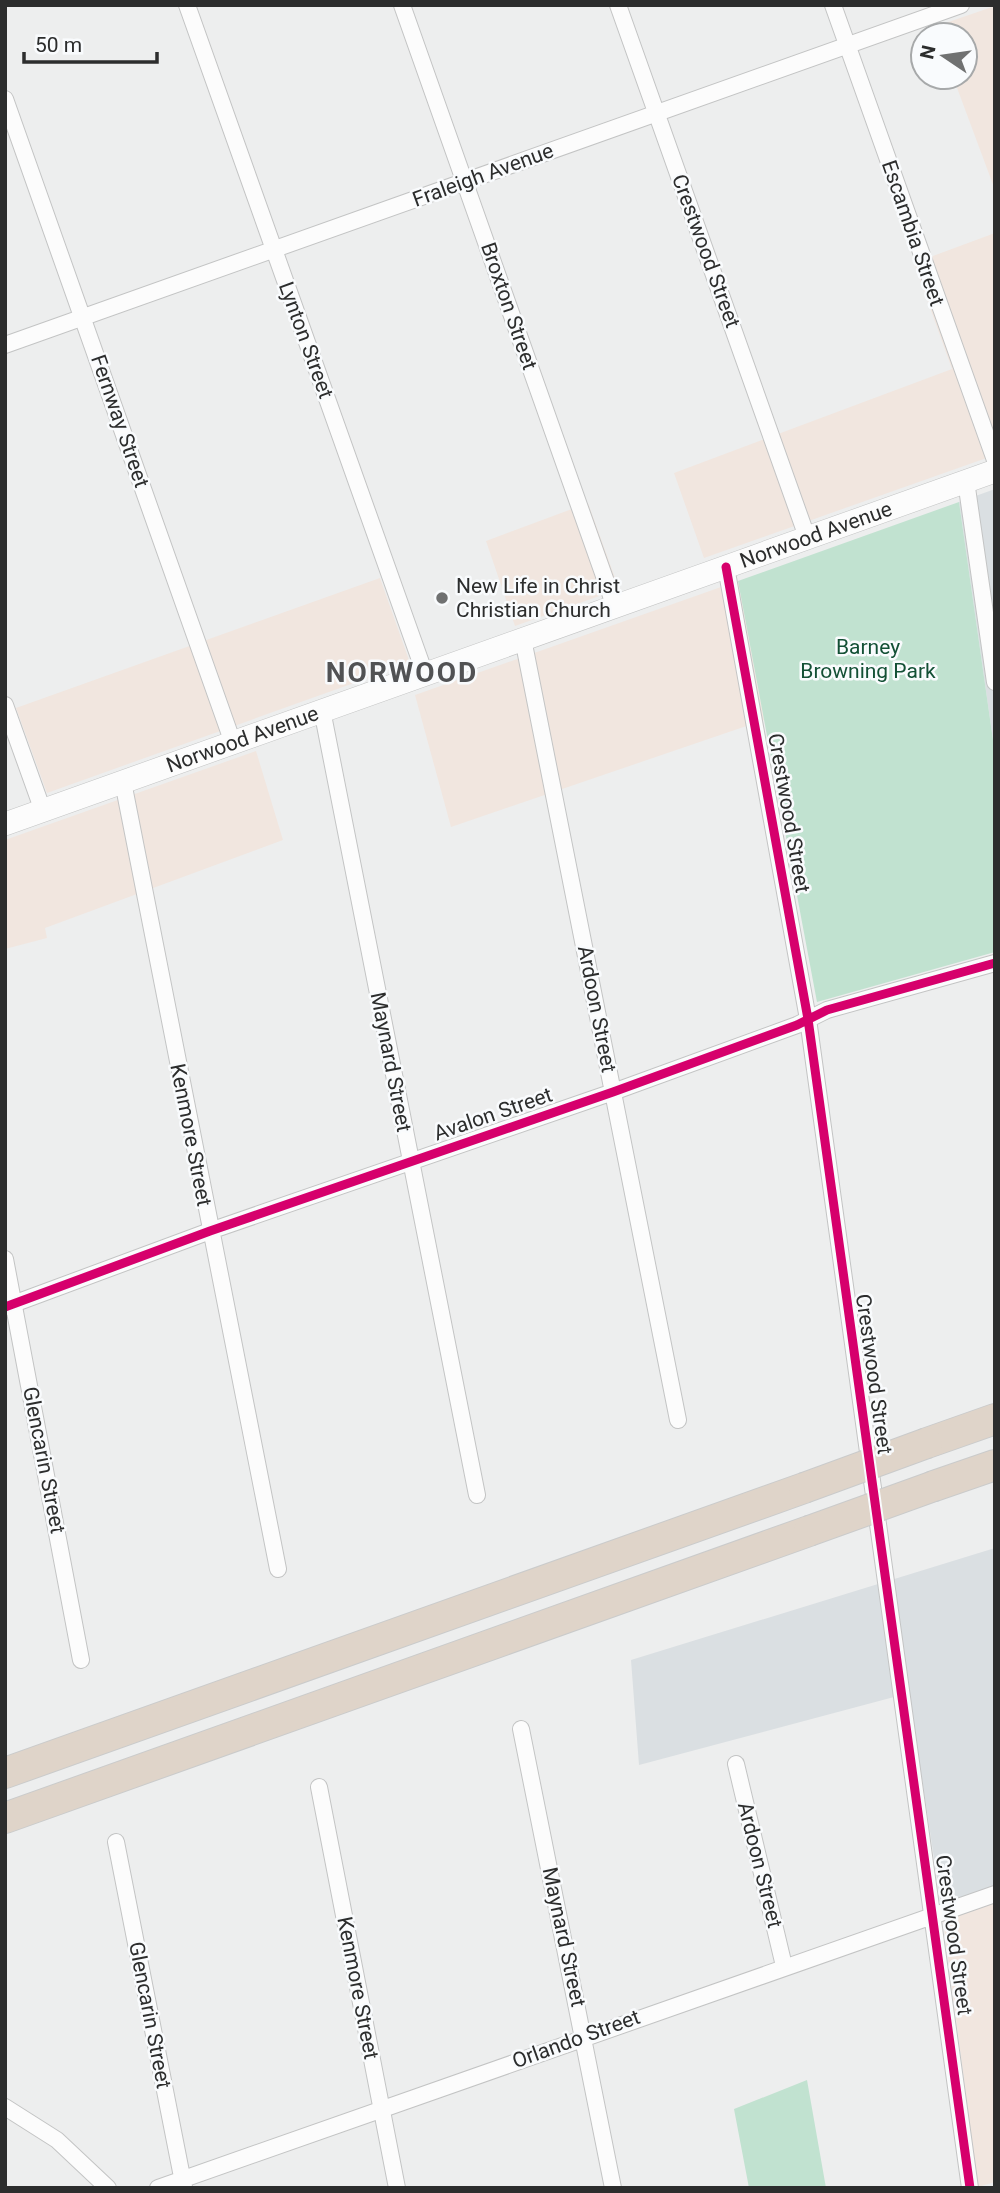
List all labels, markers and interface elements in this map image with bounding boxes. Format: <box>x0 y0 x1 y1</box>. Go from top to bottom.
scale bar <box>24 21 158 65</box>
north arrow <box>909 21 979 91</box>
text: 50 m <box>35 33 82 57</box>
text: N <box>915 43 941 61</box>
street label: Fraleigh Avenue <box>409 138 557 212</box>
street label: Escambia Street <box>877 157 949 309</box>
street label: Crestwood Street <box>667 171 745 331</box>
street label: Broxton Street <box>476 239 542 373</box>
street label: Lynton Street <box>274 278 338 402</box>
street label: Fernway Street <box>86 351 154 491</box>
street label: Norwood Avenue <box>737 497 895 573</box>
place label: New Life in Christ Christian Church <box>456 574 620 622</box>
marker: New Life in Christ Christian Church <box>434 590 450 606</box>
park label: Barney Browning Park <box>800 635 936 683</box>
district label: NORWOOD <box>326 656 478 689</box>
street label: Norwood Avenue <box>163 701 322 777</box>
street label: Crestwood Street <box>763 731 815 895</box>
street label: Ardoon Street <box>573 944 621 1075</box>
street label: Maynard Street <box>366 990 416 1134</box>
street label: Kenmore Street <box>165 1062 217 1208</box>
street label: Avalon Street <box>431 1082 556 1146</box>
street label: Crestwood Street <box>851 1292 897 1456</box>
street label: Glencarin Street <box>18 1385 70 1536</box>
street label: Ardoon Street <box>733 1800 787 1930</box>
street label: Crestwood Street <box>931 1853 977 2017</box>
street label: Maynard Street <box>538 1865 591 2009</box>
street label: Kenmore Street <box>332 1915 384 2061</box>
street label: Glencarin Street <box>124 1940 176 2091</box>
street label: Orlando Street <box>509 2005 643 2073</box>

